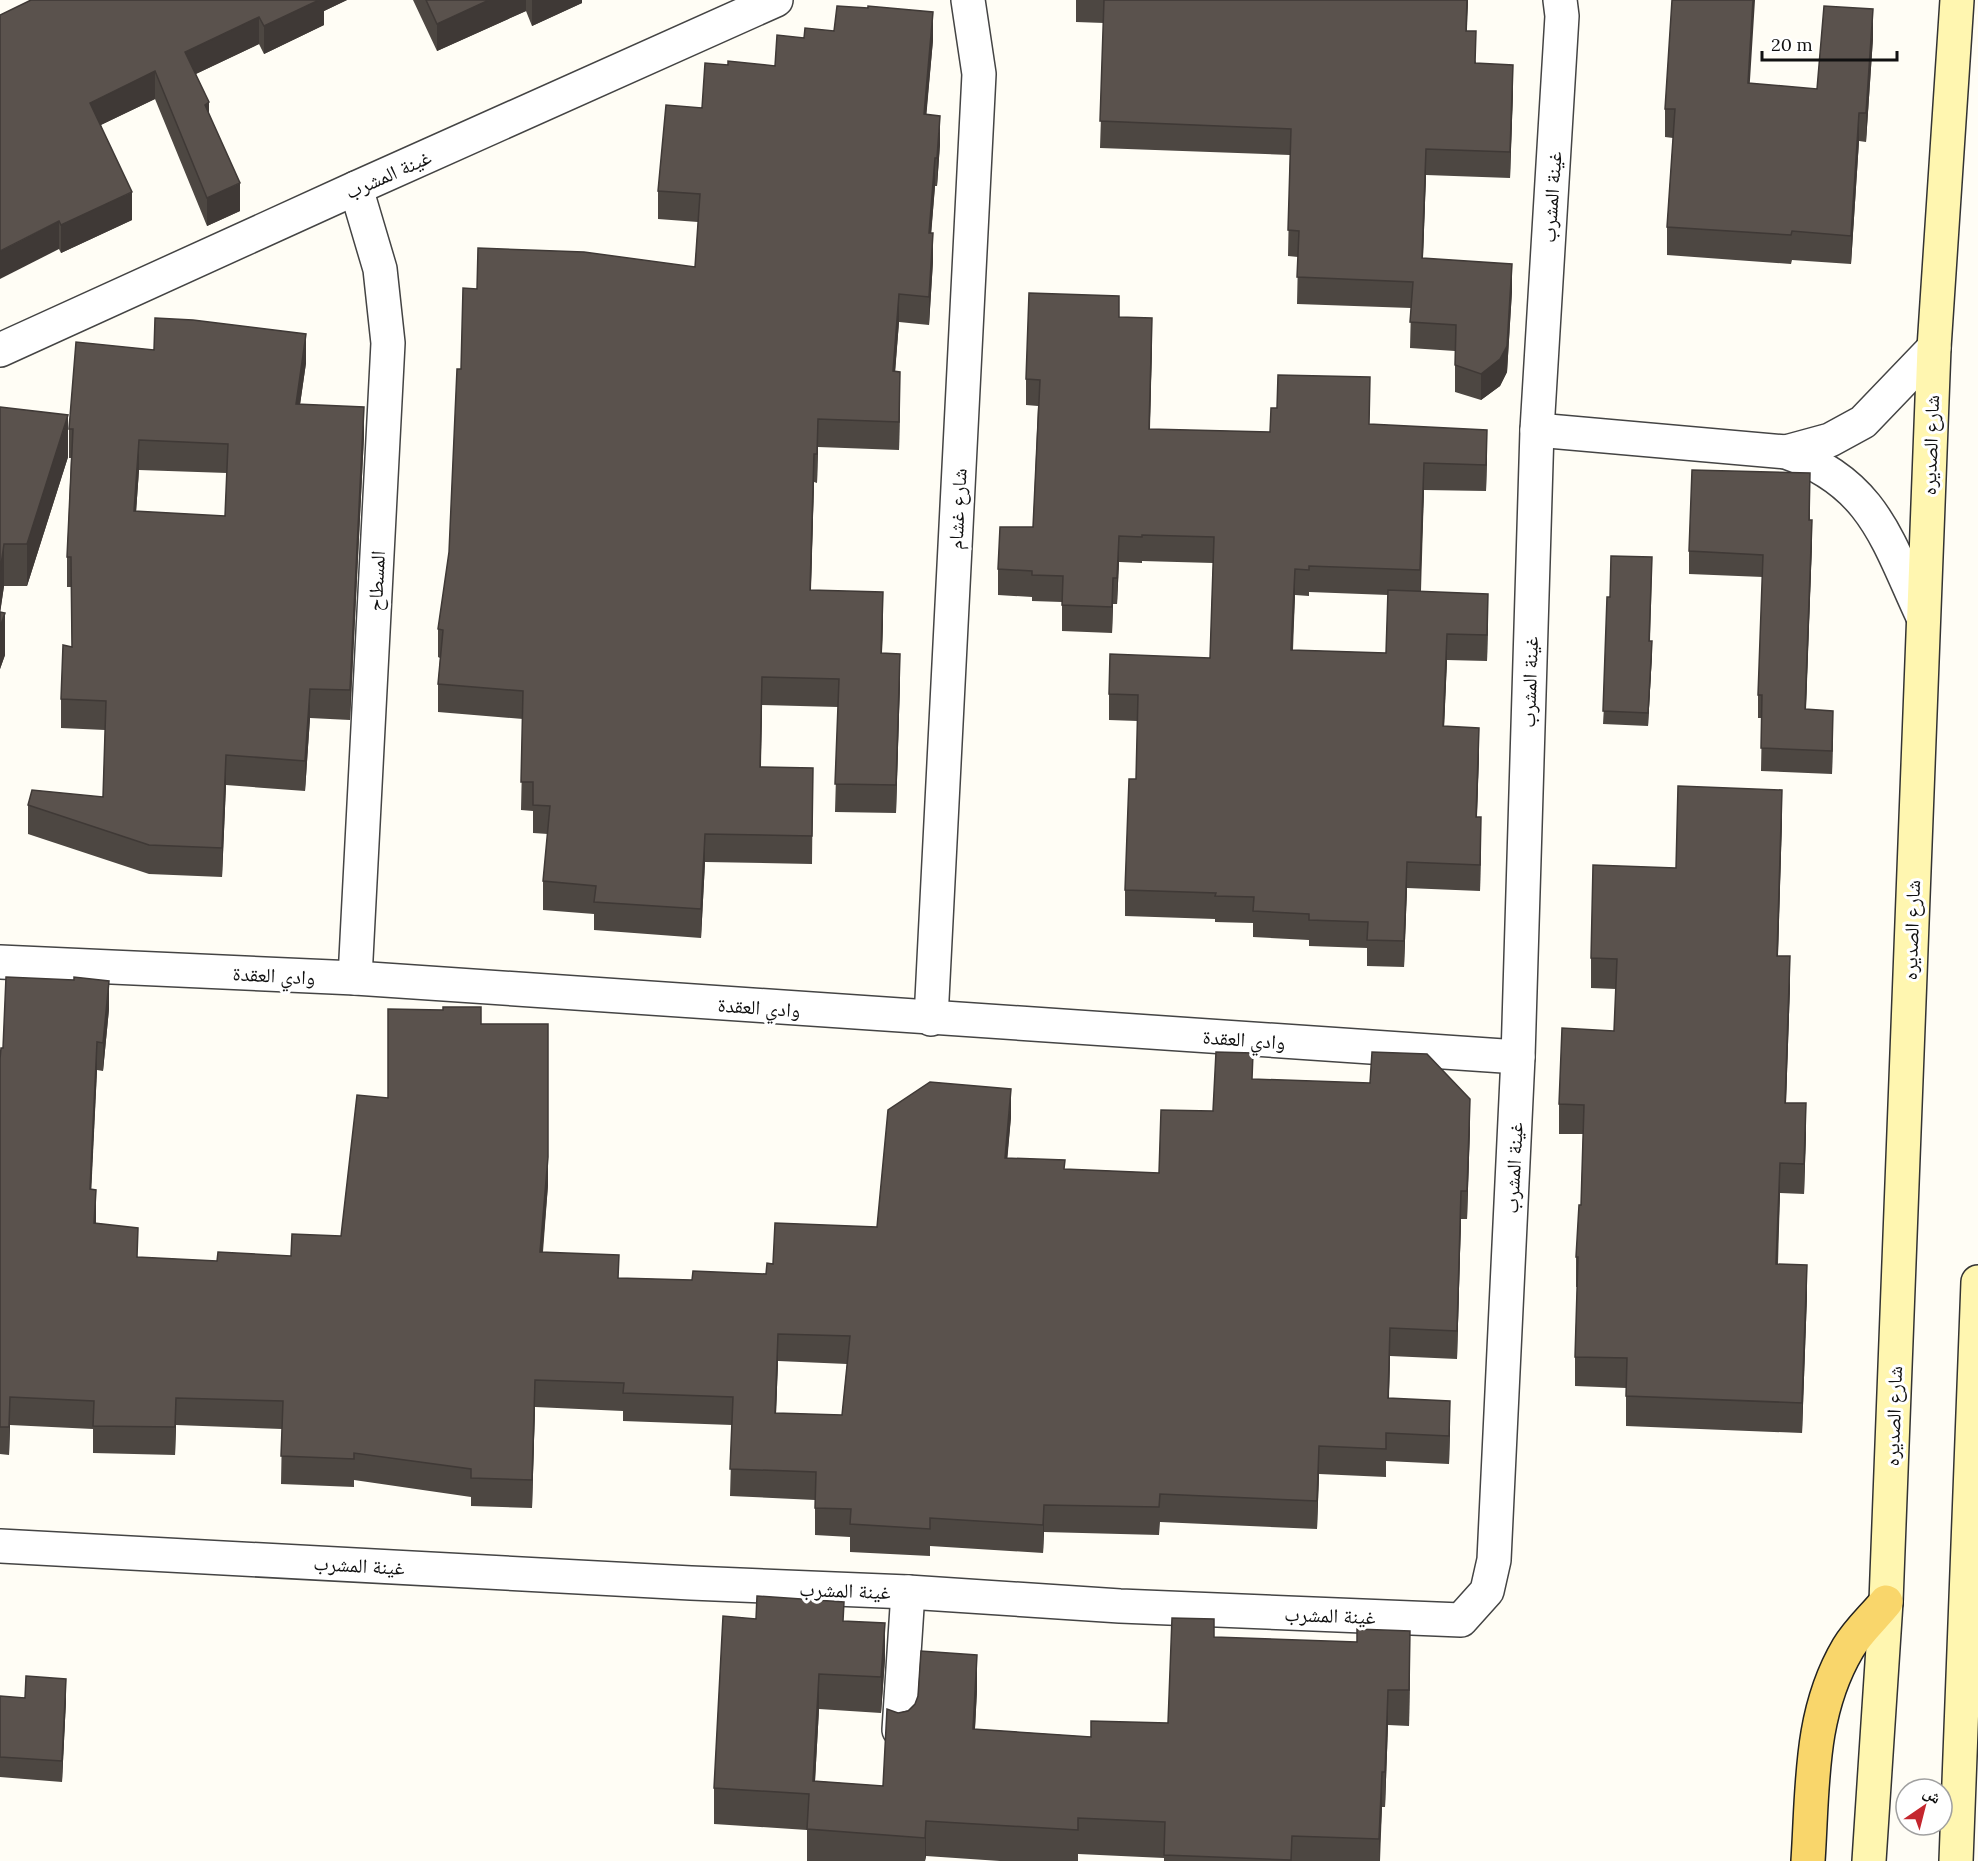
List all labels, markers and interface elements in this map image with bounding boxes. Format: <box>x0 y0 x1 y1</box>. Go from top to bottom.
scale bar <box>1762 24 1897 62</box>
text: 20 m <box>1771 33 1813 56</box>
street label: غينة المشرب <box>341 144 435 204</box>
street label: غينة المشرب <box>1535 150 1567 244</box>
street label: شارع الصديره <box>1916 394 1945 496</box>
street label: شارع غشام <box>942 468 974 550</box>
street label: المسطاح <box>362 550 391 612</box>
street label: غينة المشرب <box>1515 636 1543 728</box>
street label: شارع الصديره <box>1897 879 1926 981</box>
street label: وادي العقدة <box>232 960 316 994</box>
street label: وادي العقدة <box>717 992 801 1026</box>
street label: وادي العقدة <box>1202 1024 1286 1058</box>
street label: غينة المشرب <box>1498 1122 1528 1214</box>
street label: شارع الصديره <box>1879 1365 1908 1467</box>
street label: غينة المشرب <box>313 1550 405 1580</box>
street label: غينة المشرب <box>799 1576 891 1604</box>
street label: غينة المشرب <box>1284 1601 1376 1629</box>
north arrow <box>1894 1777 1954 1837</box>
text: ش <box>1920 1782 1945 1808</box>

